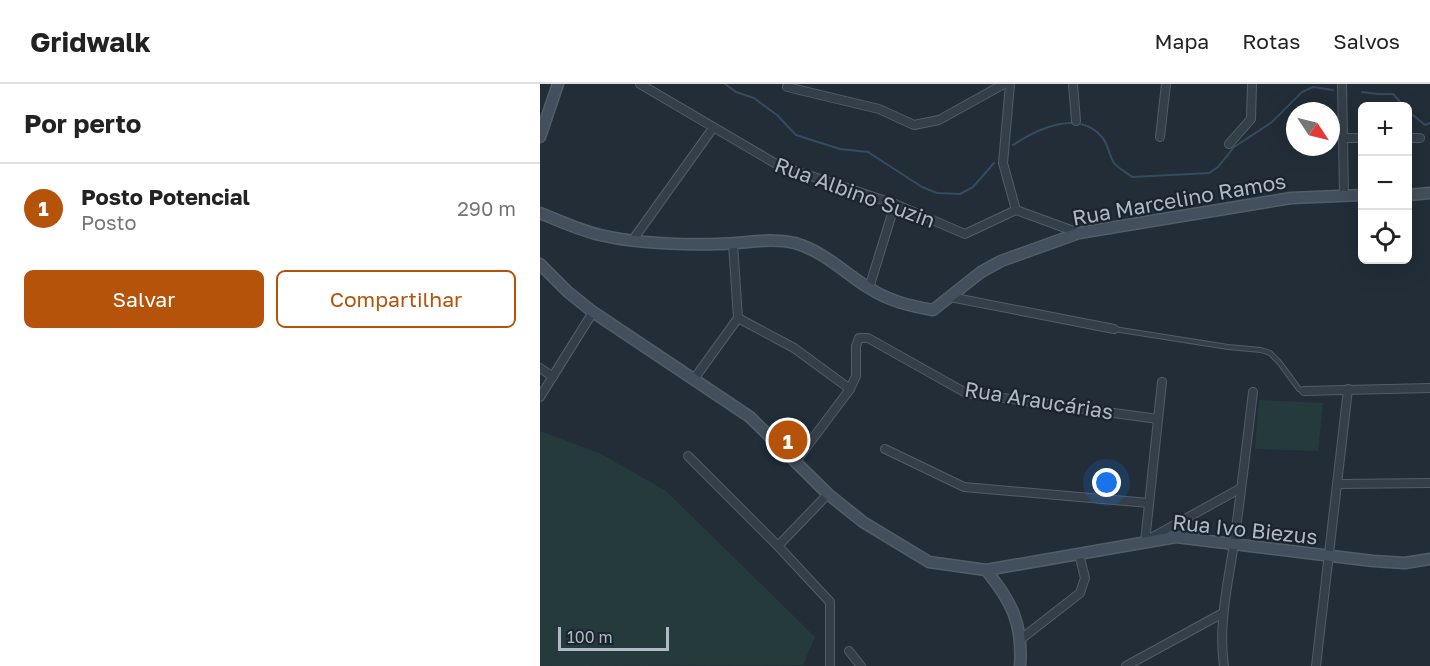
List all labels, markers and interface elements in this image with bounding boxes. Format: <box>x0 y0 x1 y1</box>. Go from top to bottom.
text: Gridwalk <box>30 25 151 58</box>
text: Mapa <box>1155 28 1209 54</box>
text: Rotas <box>1242 28 1300 54</box>
text: Salvos <box>1333 28 1400 54</box>
north arrow <box>1286 102 1340 156</box>
map controls <box>1358 102 1412 264</box>
button: + <box>1358 102 1412 156</box>
text: Por perto <box>24 108 141 139</box>
street label: Rua Albino Suzin <box>771 151 939 233</box>
button: − <box>1358 156 1412 210</box>
street label: Rua Marcelino Ramos <box>1070 167 1288 231</box>
text: Posto Potencial <box>81 183 250 210</box>
text: 1 <box>38 196 49 220</box>
text: 290 m <box>457 196 516 220</box>
text: Posto <box>81 210 137 234</box>
button: locate <box>1358 210 1412 264</box>
button: Salvar <box>24 270 264 328</box>
button: Compartilhar <box>276 270 516 328</box>
street label: Rua Araucárias <box>963 375 1115 425</box>
pin: 1 <box>768 418 808 462</box>
your location <box>1092 468 1121 497</box>
street label: Rua Ivo Biezus <box>1171 508 1319 550</box>
scale bar <box>558 624 669 652</box>
text: 100 m <box>567 627 613 647</box>

